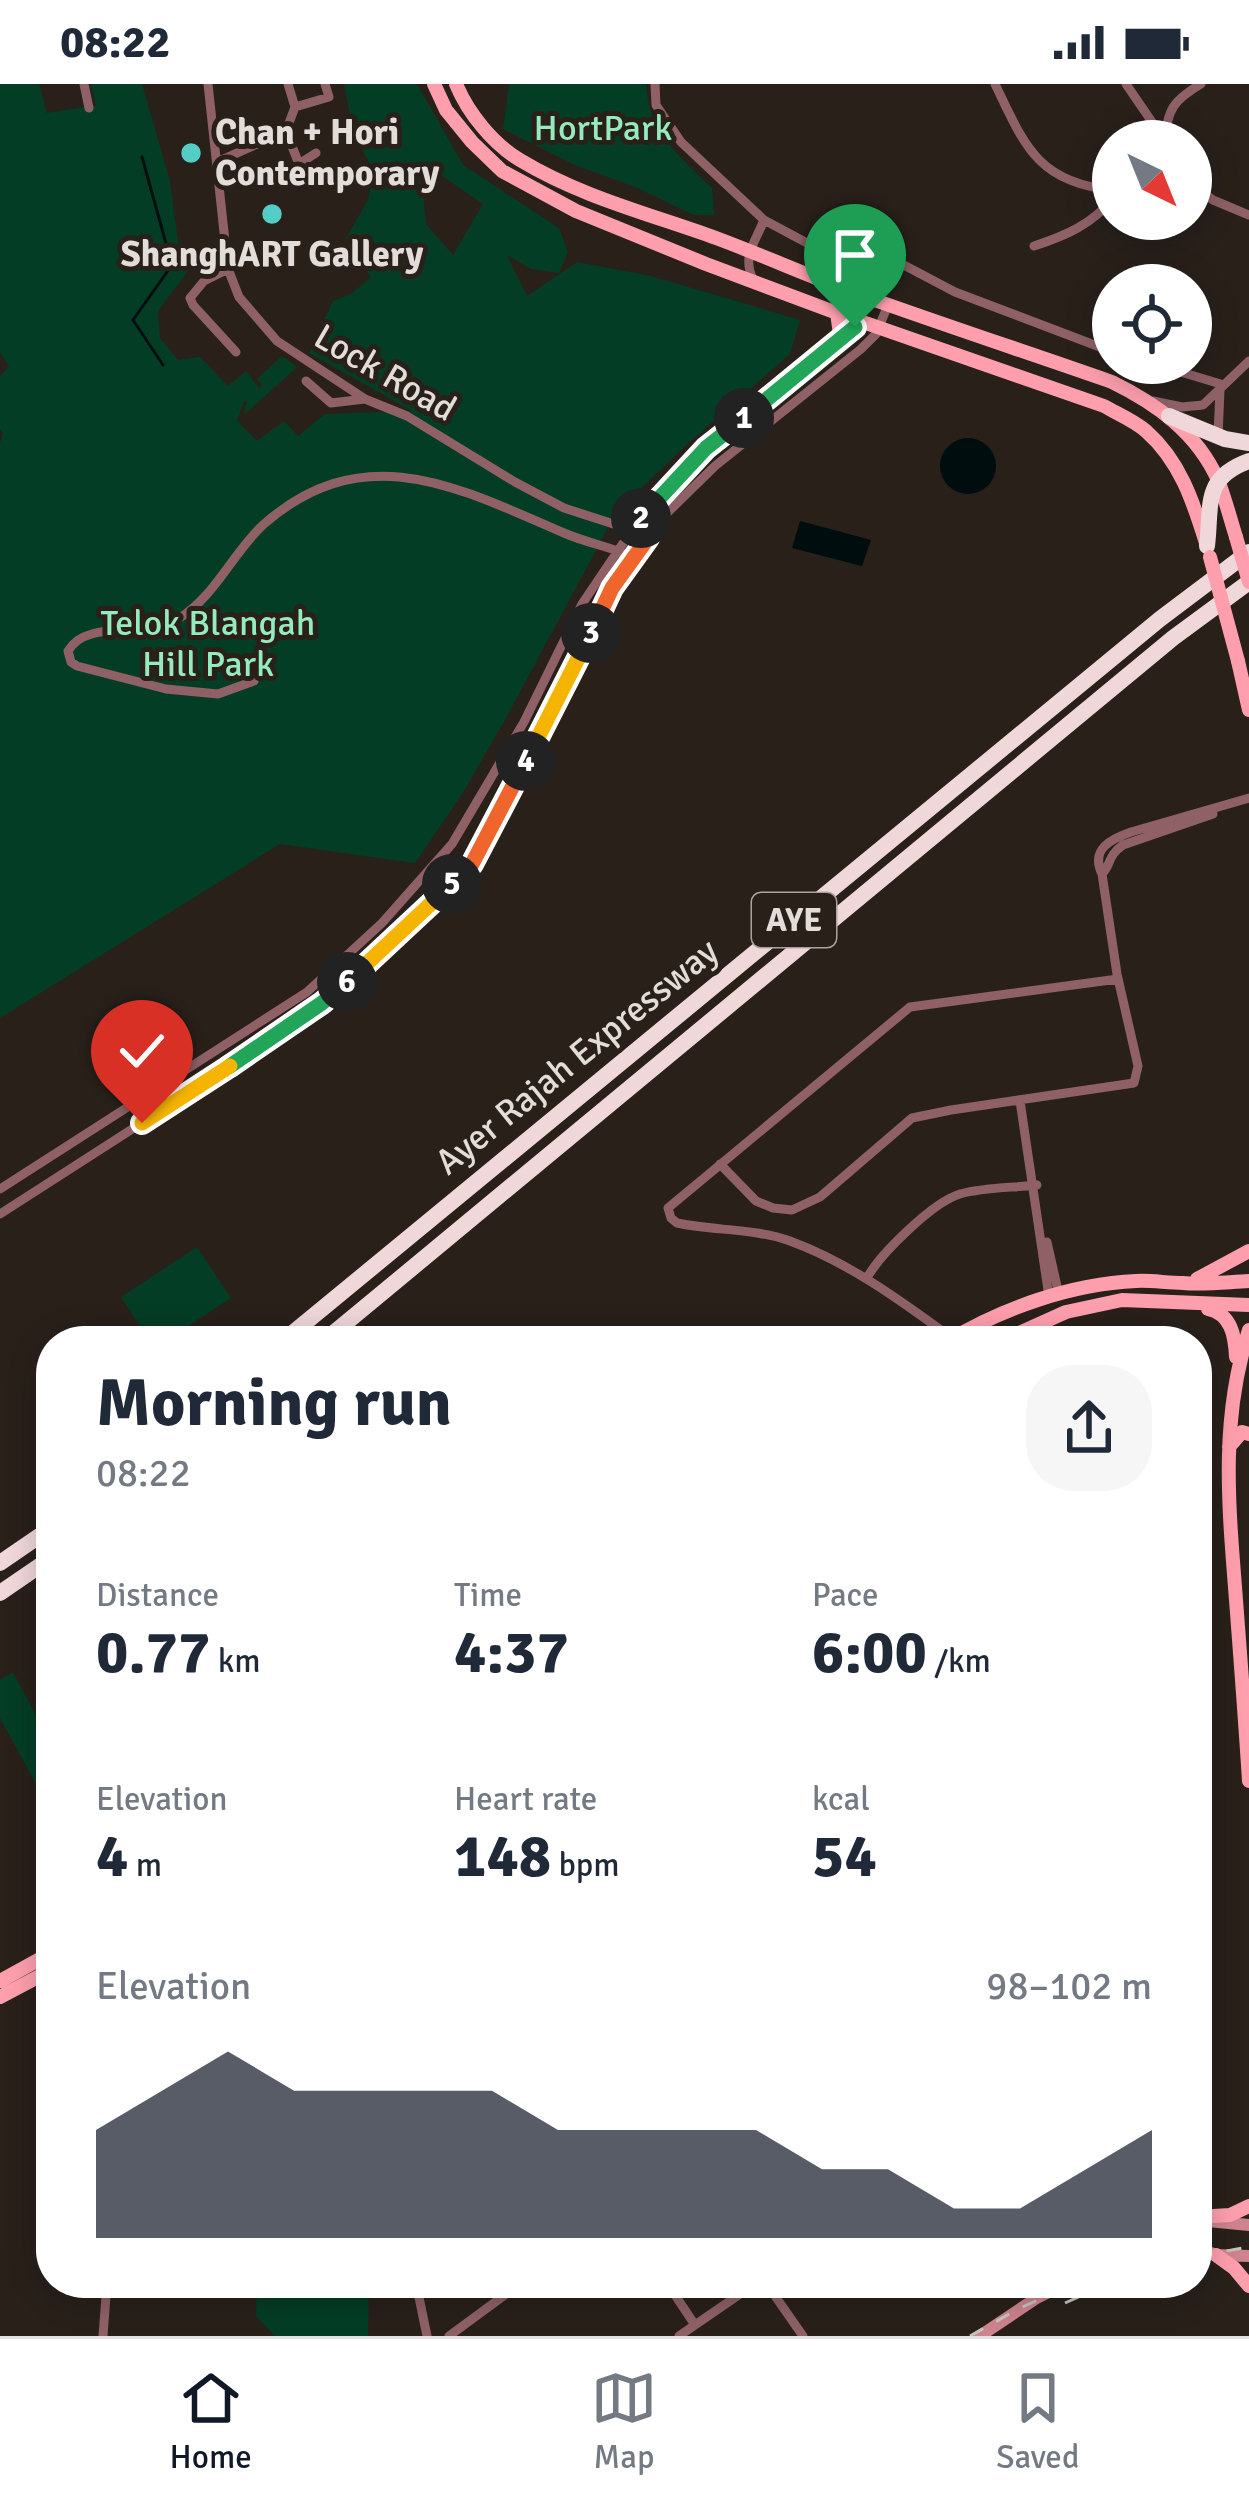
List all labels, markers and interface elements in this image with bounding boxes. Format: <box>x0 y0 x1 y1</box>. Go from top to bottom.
text: 08:22 <box>60 15 170 70</box>
park label: HortPark <box>534 106 672 151</box>
place label: Chan + Hori Contemporary <box>215 110 439 196</box>
north arrow <box>1092 120 1212 240</box>
map controls <box>1092 120 1212 384</box>
marker: Chan + Hori Contemporary <box>178 140 204 166</box>
marker: ShanghART Gallery <box>259 201 285 227</box>
pin <box>804 204 906 327</box>
icon: arrive <box>822 222 888 288</box>
place label: ShanghART Gallery <box>121 232 423 277</box>
button: locate <box>1092 264 1212 384</box>
street label: Lock Road <box>306 314 464 432</box>
pin: 1 <box>714 388 774 448</box>
text: 1 <box>735 397 753 438</box>
pin: 2 <box>611 488 671 548</box>
text: 2 <box>632 497 650 538</box>
park label: Telok Blangah Hill Park <box>101 601 315 687</box>
pin: 3 <box>561 603 621 663</box>
text: 3 <box>582 612 600 653</box>
pin: 4 <box>496 731 556 791</box>
text: 4 <box>517 740 535 781</box>
pin: 5 <box>422 854 482 914</box>
text: 5 <box>443 863 461 904</box>
road number: AYE <box>752 893 836 947</box>
street label: Ayer Rajah Expressway <box>426 929 728 1185</box>
pin: 6 <box>317 952 377 1012</box>
text: 6 <box>338 961 356 1002</box>
pin <box>91 1000 193 1123</box>
icon: check <box>109 1018 175 1084</box>
text: Morning run <box>96 1363 452 1444</box>
button: share <box>1026 1365 1152 1491</box>
text: 08:22 <box>96 1449 191 1497</box>
text: Distance <box>96 1575 219 1616</box>
text: Time <box>454 1575 522 1616</box>
text: Pace <box>812 1575 878 1616</box>
text: 0.77 <box>96 1616 210 1690</box>
text: 4:37 <box>454 1616 569 1690</box>
text: 6:00 <box>812 1616 927 1690</box>
text: km <box>210 1641 261 1682</box>
text: /km <box>927 1641 991 1682</box>
text: Elevation <box>96 1779 227 1820</box>
text: Heart rate <box>454 1779 597 1820</box>
text: kcal <box>812 1779 870 1820</box>
text: 4 <box>96 1820 128 1894</box>
text: 148 <box>454 1820 551 1894</box>
text: 54 <box>812 1820 877 1894</box>
text: m <box>128 1845 162 1886</box>
text: bpm <box>551 1845 620 1886</box>
text: Elevation <box>96 1962 251 2010</box>
text: 98–102 m <box>986 1962 1152 2010</box>
tab: Home <box>170 2365 252 2478</box>
tab: Map <box>591 2365 657 2478</box>
tab: Saved <box>996 2365 1079 2478</box>

